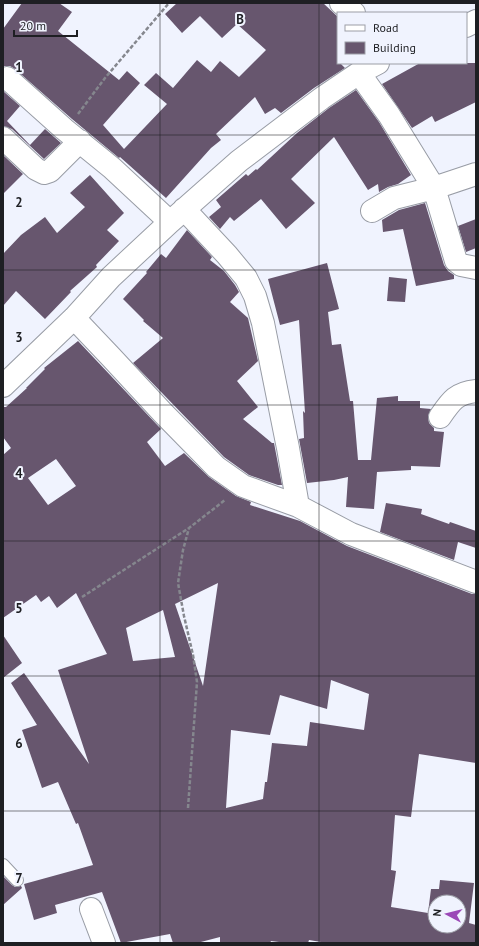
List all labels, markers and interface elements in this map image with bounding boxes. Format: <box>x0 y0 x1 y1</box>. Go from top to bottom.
text: B <box>236 11 244 28</box>
scale bar <box>14 12 77 38</box>
legend <box>337 12 467 64</box>
text: 20 m <box>20 18 46 33</box>
text: Road <box>373 20 398 35</box>
text: Building <box>373 40 416 55</box>
text: 1 <box>15 59 23 76</box>
text: 2 <box>15 194 23 211</box>
text: 3 <box>15 329 23 346</box>
text: 4 <box>15 465 23 482</box>
text: 5 <box>15 600 23 617</box>
text: 6 <box>15 735 23 752</box>
text: 7 <box>15 870 23 887</box>
north arrow <box>427 894 467 934</box>
text: N <box>430 908 444 917</box>

